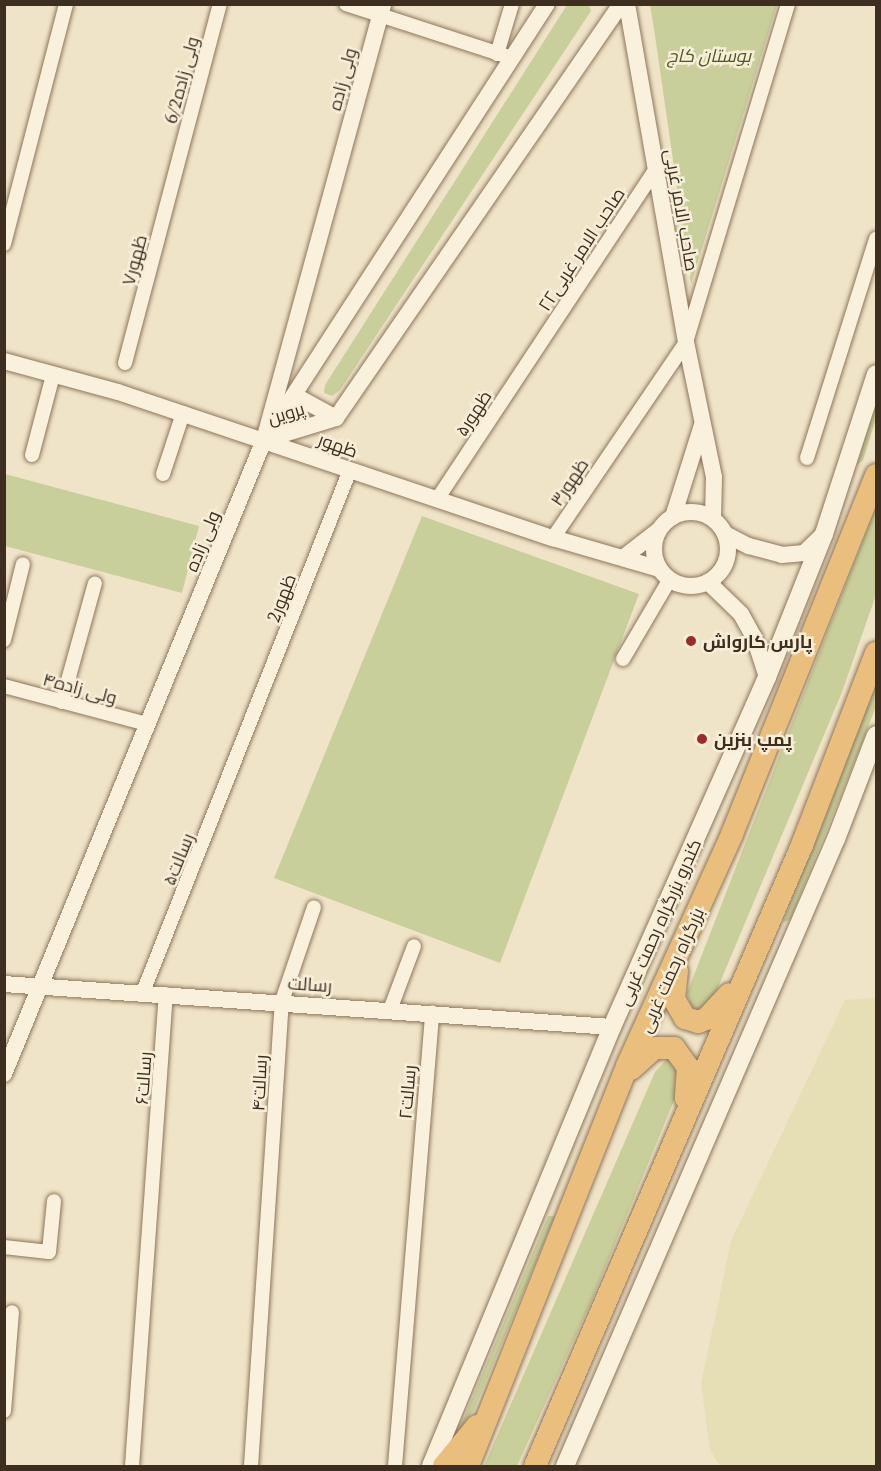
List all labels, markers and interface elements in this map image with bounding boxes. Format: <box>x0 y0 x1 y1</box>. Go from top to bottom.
street label: 6/2ولی زاده <box>159 34 203 126</box>
park label: بوستان کاج <box>667 44 751 66</box>
street label: ولی زاده <box>323 45 361 113</box>
street label: صاحب الامر غربی <box>661 147 703 273</box>
street label: صاحب الامر غربی٢٢ <box>533 183 629 315</box>
street label: ظهور۷ <box>117 232 151 288</box>
street label: ظهور۵ <box>450 386 496 440</box>
street label: پروین <box>265 397 307 429</box>
street label: ظهور <box>315 428 361 462</box>
street label: ظهور۳ <box>545 454 593 510</box>
street label: ولی زاده <box>180 507 224 575</box>
street label: 2ظهور <box>262 571 300 625</box>
place label: پارس کارواش <box>703 630 812 652</box>
marker: پارس کارواش <box>684 634 698 648</box>
street label: ولی زاده۴ <box>41 668 119 708</box>
place label: پمپ بنزین <box>714 728 792 750</box>
marker: پمپ بنزین <box>695 732 709 746</box>
street label: رسالت۵ <box>158 830 198 888</box>
street label: کندرو بزرگراه رحمت غربی <box>613 835 705 1009</box>
street label: بزرگراه رحمت غربی <box>634 904 708 1036</box>
street label: رسالت <box>287 972 333 996</box>
street label: رسالت۶ <box>130 1051 156 1105</box>
street label: رسالت۴ <box>247 1054 271 1112</box>
street label: رسالت۲ <box>394 1064 420 1120</box>

